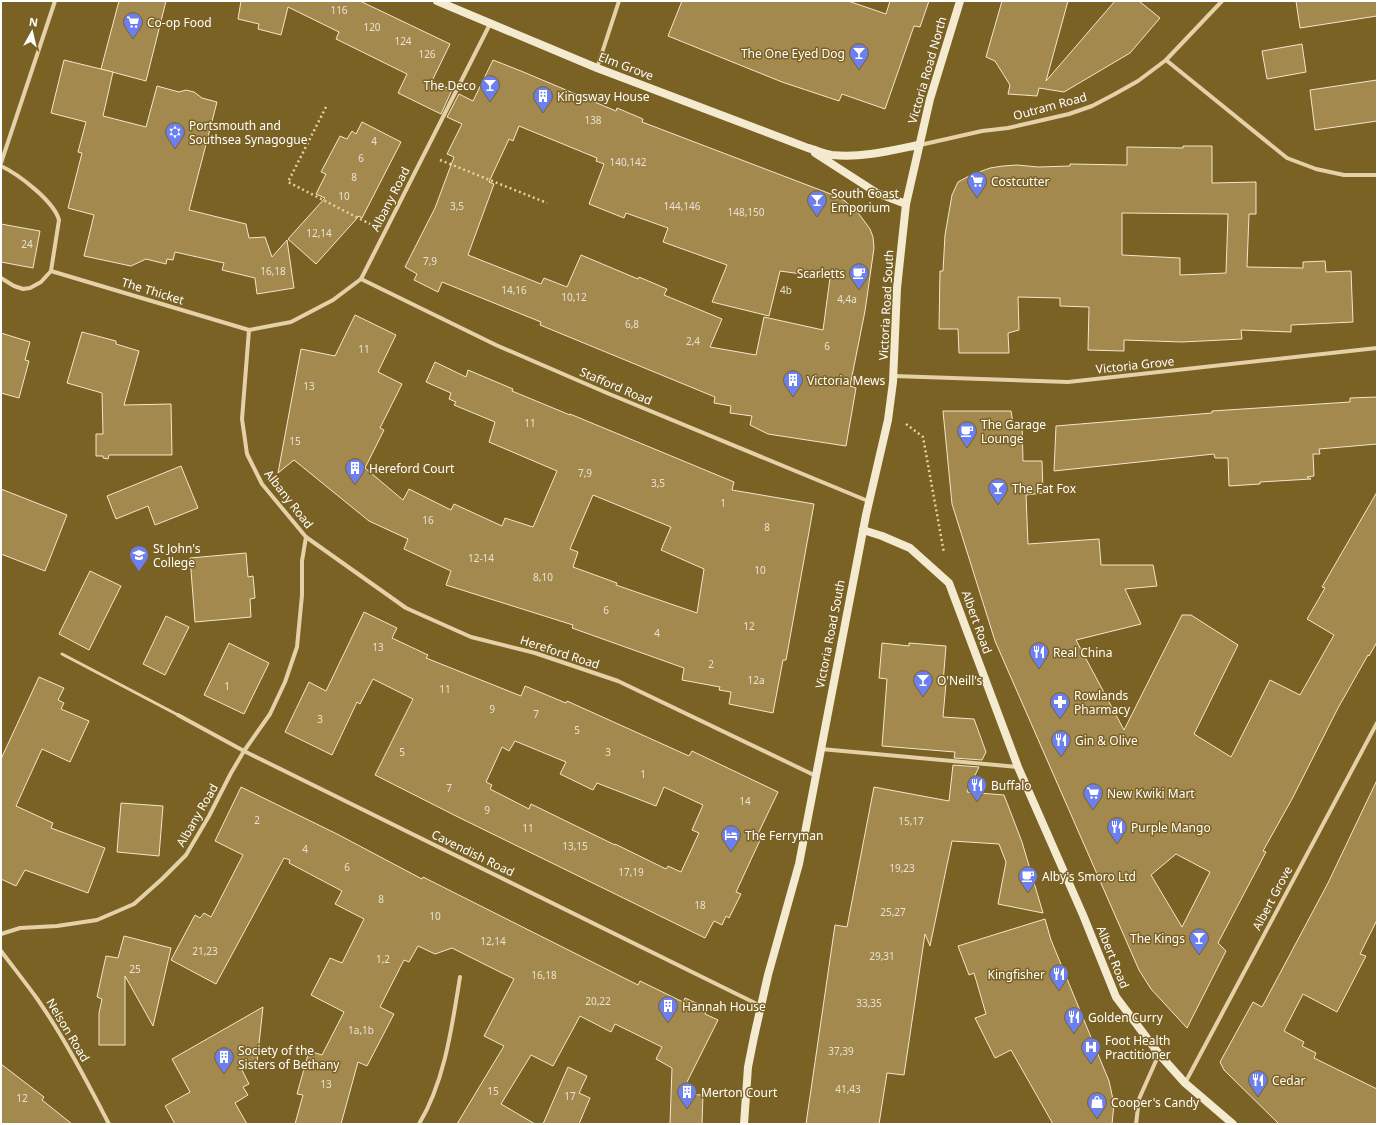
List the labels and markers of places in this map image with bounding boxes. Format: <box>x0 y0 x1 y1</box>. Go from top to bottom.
supermarket icon: Co-op Food <box>122 11 144 39</box>
place label: Co-op Food <box>147 14 212 31</box>
bar icon: The One Eyed Dog <box>848 42 870 70</box>
place label: The One Eyed Dog <box>741 45 845 62</box>
bar icon: The Deco <box>479 74 501 102</box>
place label: The Deco <box>423 77 476 94</box>
building icon: Kingsway House <box>532 85 554 113</box>
place label: Kingsway House <box>557 88 650 105</box>
place label: Portsmouth and Southsea Synagogue <box>189 117 308 148</box>
synagogue icon: Portsmouth and Southsea Synagogue <box>164 121 186 149</box>
supermarket icon: Costcutter <box>966 170 988 198</box>
place label: Costcutter <box>991 173 1050 190</box>
place label: South Coast Emporium <box>831 185 899 216</box>
bar icon: South Coast Emporium <box>806 189 828 217</box>
cafe icon: Scarletts <box>848 262 870 290</box>
place label: Scarletts <box>797 265 845 282</box>
building icon: Victoria Mews <box>782 369 804 397</box>
place label: Victoria Mews <box>807 372 885 389</box>
place label: The Garage Lounge <box>981 416 1046 447</box>
cafe icon: The Garage Lounge <box>956 420 978 448</box>
building icon: Hereford Court <box>344 457 366 485</box>
place label: Hereford Court <box>369 460 455 477</box>
bar icon: The Fat Fox <box>987 477 1009 505</box>
place label: The Fat Fox <box>1012 480 1077 497</box>
place label: St John's College <box>153 540 201 571</box>
school or university icon: St John's College <box>128 544 150 572</box>
restaurant icon: Real China <box>1028 641 1050 669</box>
place label: Real China <box>1053 644 1112 661</box>
bar icon: O'Neill's <box>912 669 934 697</box>
place label: O'Neill's <box>937 672 983 689</box>
place label: Rowlands Pharmacy <box>1074 687 1131 718</box>
pharmacy icon: Rowlands Pharmacy <box>1049 691 1071 719</box>
restaurant icon: Gin & Olive <box>1050 729 1072 757</box>
place label: Gin & Olive <box>1075 732 1138 749</box>
restaurant icon: Buffalo <box>966 774 988 802</box>
place label: Buffalo <box>991 777 1032 794</box>
supermarket icon: New Kwiki Mart <box>1082 782 1104 810</box>
place label: New Kwiki Mart <box>1107 785 1195 802</box>
restaurant icon: Purple Mango <box>1106 816 1128 844</box>
place label: Purple Mango <box>1131 819 1211 836</box>
hotel icon: The Ferryman <box>720 824 742 852</box>
place label: The Ferryman <box>745 827 823 844</box>
cafe icon: Alby's Smoro Ltd <box>1017 865 1039 893</box>
place label: Alby's Smoro Ltd <box>1042 868 1136 885</box>
bar icon: The Kings <box>1188 927 1210 955</box>
place label: The Kings <box>1130 930 1185 947</box>
restaurant icon: Kingfisher <box>1048 963 1070 991</box>
place label: Kingfisher <box>988 966 1045 983</box>
building icon: Hannah House <box>657 995 679 1023</box>
place label: Hannah House <box>682 998 766 1015</box>
restaurant icon: Golden Curry <box>1063 1006 1085 1034</box>
place label: Golden Curry <box>1088 1009 1164 1026</box>
place label: Foot Health Practitioner <box>1105 1032 1171 1063</box>
hospital icon: Foot Health Practitioner <box>1080 1036 1102 1064</box>
place label: Society of the Sisters of Bethany <box>238 1042 340 1073</box>
building icon: Society of the Sisters of Bethany <box>213 1046 235 1074</box>
restaurant icon: Cedar <box>1247 1069 1269 1097</box>
place label: Cedar <box>1272 1072 1305 1089</box>
building icon: Merton Court <box>676 1081 698 1109</box>
place label: Merton Court <box>701 1084 778 1101</box>
shop icon: Cooper's Candy <box>1086 1091 1108 1119</box>
place label: Cooper's Candy <box>1111 1094 1200 1111</box>

